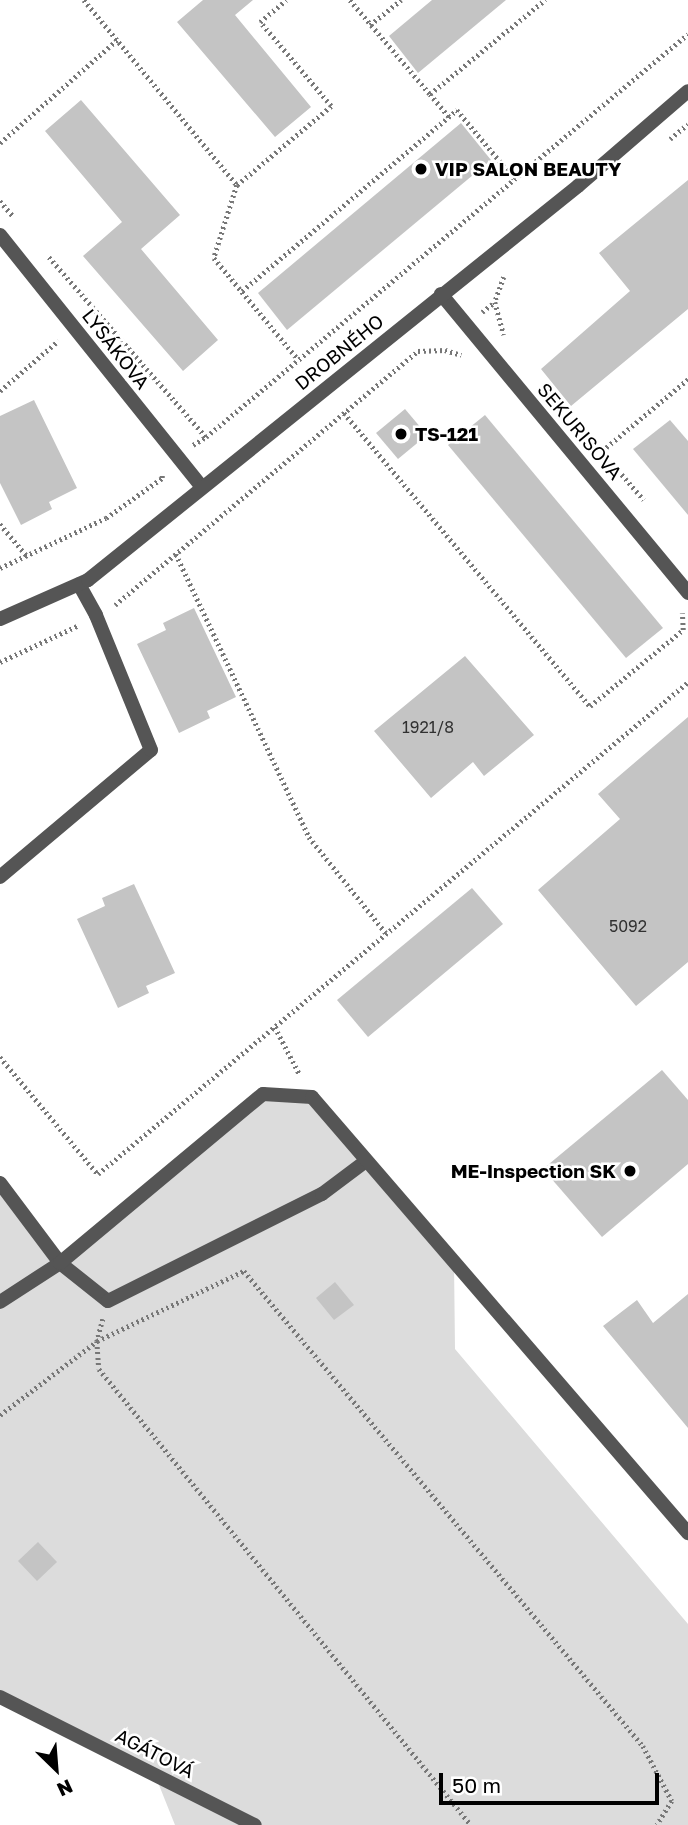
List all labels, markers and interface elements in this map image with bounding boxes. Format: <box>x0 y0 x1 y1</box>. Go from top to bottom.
place label: VIP SALON BEAUTY <box>435 158 621 180</box>
marker: VIP SALON BEAUTY <box>413 161 429 177</box>
street label: LYSÁKOVA <box>78 304 154 394</box>
street label: DROBNÉHO <box>290 309 388 395</box>
street label: SEKURISOVA <box>533 378 627 484</box>
place label: TS-121 <box>415 423 478 445</box>
marker: TS-121 <box>393 426 409 442</box>
house number: 1921/8 <box>402 717 454 737</box>
house number: 5092 <box>609 916 647 936</box>
place label: ME-Inspection SK <box>451 1160 616 1182</box>
marker: ME-Inspection SK <box>622 1163 638 1179</box>
street label: AGÁTOVÁ <box>112 1723 198 1783</box>
north arrow <box>21 1734 91 1804</box>
scale bar <box>443 1758 664 1802</box>
text: 50 m <box>452 1772 501 1798</box>
text: N <box>54 1775 77 1802</box>

